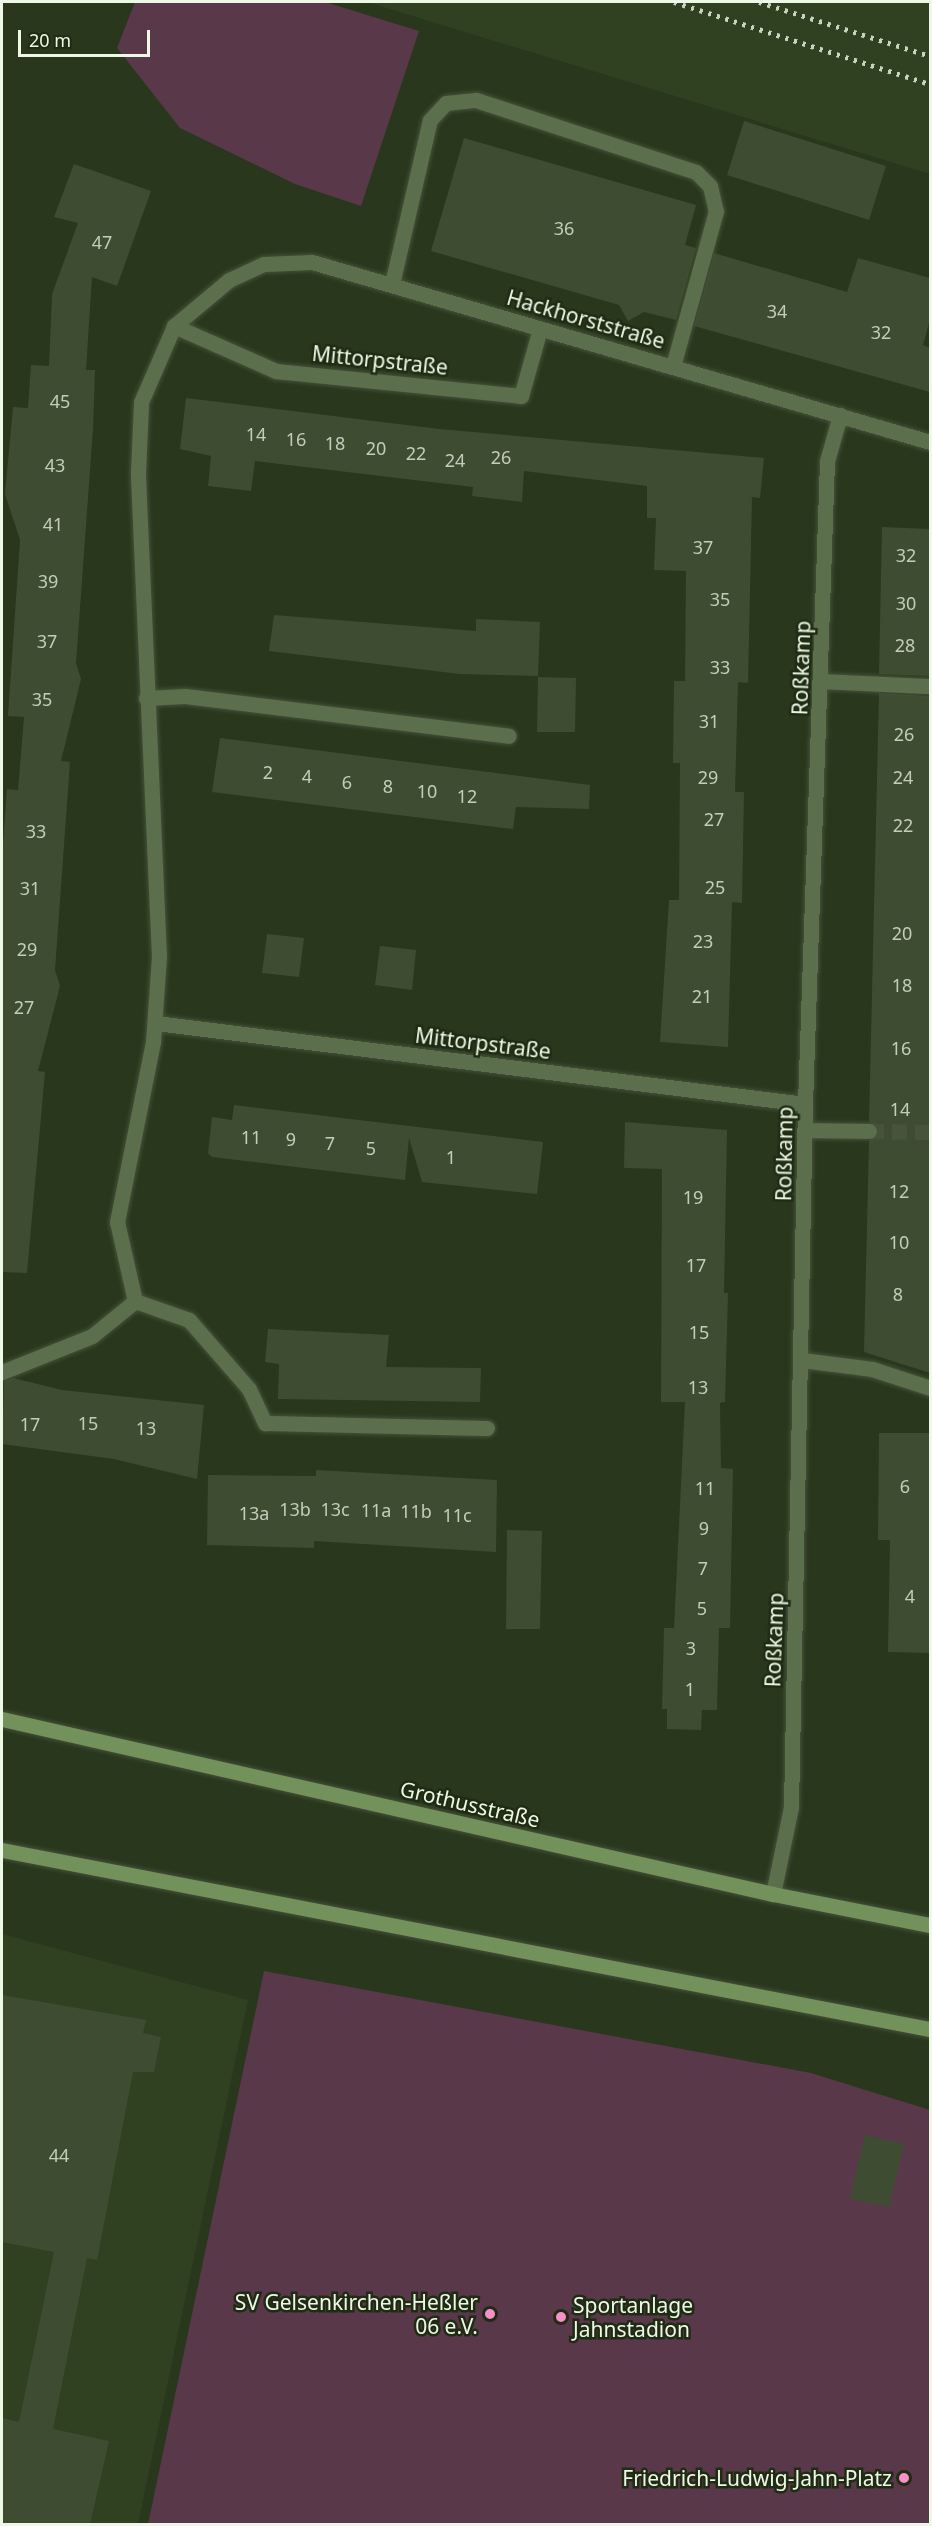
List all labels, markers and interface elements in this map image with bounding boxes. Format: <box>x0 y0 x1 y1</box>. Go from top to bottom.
scale bar <box>21 18 153 56</box>
text: 20 m <box>29 28 71 52</box>
house number: 36 <box>554 217 574 239</box>
house number: 47 <box>92 231 112 253</box>
street label: Hackhorststraße <box>504 284 668 354</box>
house number: 34 <box>767 300 787 322</box>
house number: 32 <box>871 321 891 343</box>
street label: Mittorpstraße <box>311 340 449 380</box>
house number: 45 <box>50 390 70 412</box>
house number: 14 <box>246 423 266 445</box>
house number: 16 <box>286 428 306 450</box>
house number: 18 <box>325 432 345 454</box>
house number: 20 <box>366 437 386 459</box>
house number: 22 <box>406 442 426 464</box>
house number: 26 <box>491 446 511 468</box>
house number: 24 <box>445 449 465 471</box>
house number: 43 <box>45 454 65 476</box>
house number: 41 <box>43 513 63 535</box>
house number: 37 <box>693 536 713 558</box>
house number: 32 <box>896 544 916 566</box>
house number: 39 <box>38 570 58 592</box>
house number: 35 <box>710 588 730 610</box>
house number: 30 <box>896 592 916 614</box>
street label: Roßkamp <box>787 620 815 716</box>
house number: 37 <box>37 630 57 652</box>
house number: 28 <box>895 634 915 656</box>
house number: 33 <box>710 656 730 678</box>
house number: 35 <box>32 688 52 710</box>
house number: 31 <box>699 710 719 732</box>
house number: 26 <box>894 723 914 745</box>
house number: 2 <box>263 761 273 783</box>
house number: 4 <box>302 765 312 787</box>
house number: 29 <box>698 766 718 788</box>
house number: 24 <box>893 766 913 788</box>
house number: 6 <box>342 771 352 793</box>
house number: 8 <box>383 775 393 797</box>
house number: 10 <box>417 780 437 802</box>
house number: 12 <box>457 785 477 807</box>
house number: 27 <box>704 808 724 830</box>
house number: 22 <box>893 814 913 836</box>
house number: 33 <box>26 820 46 842</box>
house number: 25 <box>705 876 725 898</box>
house number: 31 <box>20 877 40 899</box>
house number: 20 <box>892 922 912 944</box>
house number: 23 <box>693 930 713 952</box>
house number: 29 <box>17 938 37 960</box>
house number: 18 <box>892 974 912 996</box>
house number: 21 <box>692 985 712 1007</box>
house number: 27 <box>14 996 34 1018</box>
street label: Mittorpstraße <box>414 1022 552 1064</box>
house number: 16 <box>891 1037 911 1059</box>
house number: 14 <box>890 1098 910 1120</box>
street label: Roßkamp <box>771 1107 797 1201</box>
house number: 11 <box>241 1126 261 1148</box>
house number: 9 <box>286 1128 296 1150</box>
house number: 7 <box>325 1132 335 1154</box>
house number: 5 <box>366 1137 376 1159</box>
house number: 1 <box>446 1146 456 1168</box>
house number: 12 <box>889 1180 909 1202</box>
house number: 19 <box>683 1186 703 1208</box>
house number: 10 <box>889 1231 909 1253</box>
house number: 17 <box>686 1254 706 1276</box>
house number: 8 <box>893 1283 903 1305</box>
house number: 15 <box>689 1321 709 1343</box>
house number: 13 <box>688 1376 708 1398</box>
house number: 15 <box>78 1412 98 1434</box>
house number: 17 <box>20 1413 40 1435</box>
house number: 13 <box>136 1417 156 1439</box>
house number: 6 <box>900 1475 910 1497</box>
house number: 11 <box>695 1477 715 1499</box>
house number: 13b <box>279 1498 311 1520</box>
house number: 13c <box>320 1498 350 1520</box>
house number: 11a <box>361 1499 391 1521</box>
house number: 11b <box>400 1500 432 1522</box>
house number: 13a <box>239 1502 269 1524</box>
house number: 11c <box>442 1504 472 1526</box>
house number: 9 <box>699 1517 709 1539</box>
house number: 7 <box>698 1557 708 1579</box>
house number: 4 <box>905 1585 915 1607</box>
street label: Roßkamp <box>760 1592 788 1688</box>
house number: 5 <box>697 1597 707 1619</box>
house number: 3 <box>686 1637 696 1659</box>
house number: 1 <box>685 1678 695 1700</box>
street label: Grothusstraße <box>398 1776 542 1832</box>
house number: 44 <box>49 2144 69 2166</box>
place label: SV Gelsenkirchen-Heßler 06 e.V. <box>235 2289 478 2339</box>
place label: Sportanlage Jahnstadion <box>573 2292 693 2342</box>
marker: SV Gelsenkirchen-Heßler 06 e.V. <box>483 2307 497 2321</box>
marker: Sportanlage Jahnstadion <box>554 2310 568 2324</box>
place label: Friedrich-Ludwig-Jahn-Platz <box>622 2465 892 2491</box>
marker: Friedrich-Ludwig-Jahn-Platz <box>897 2471 911 2485</box>

